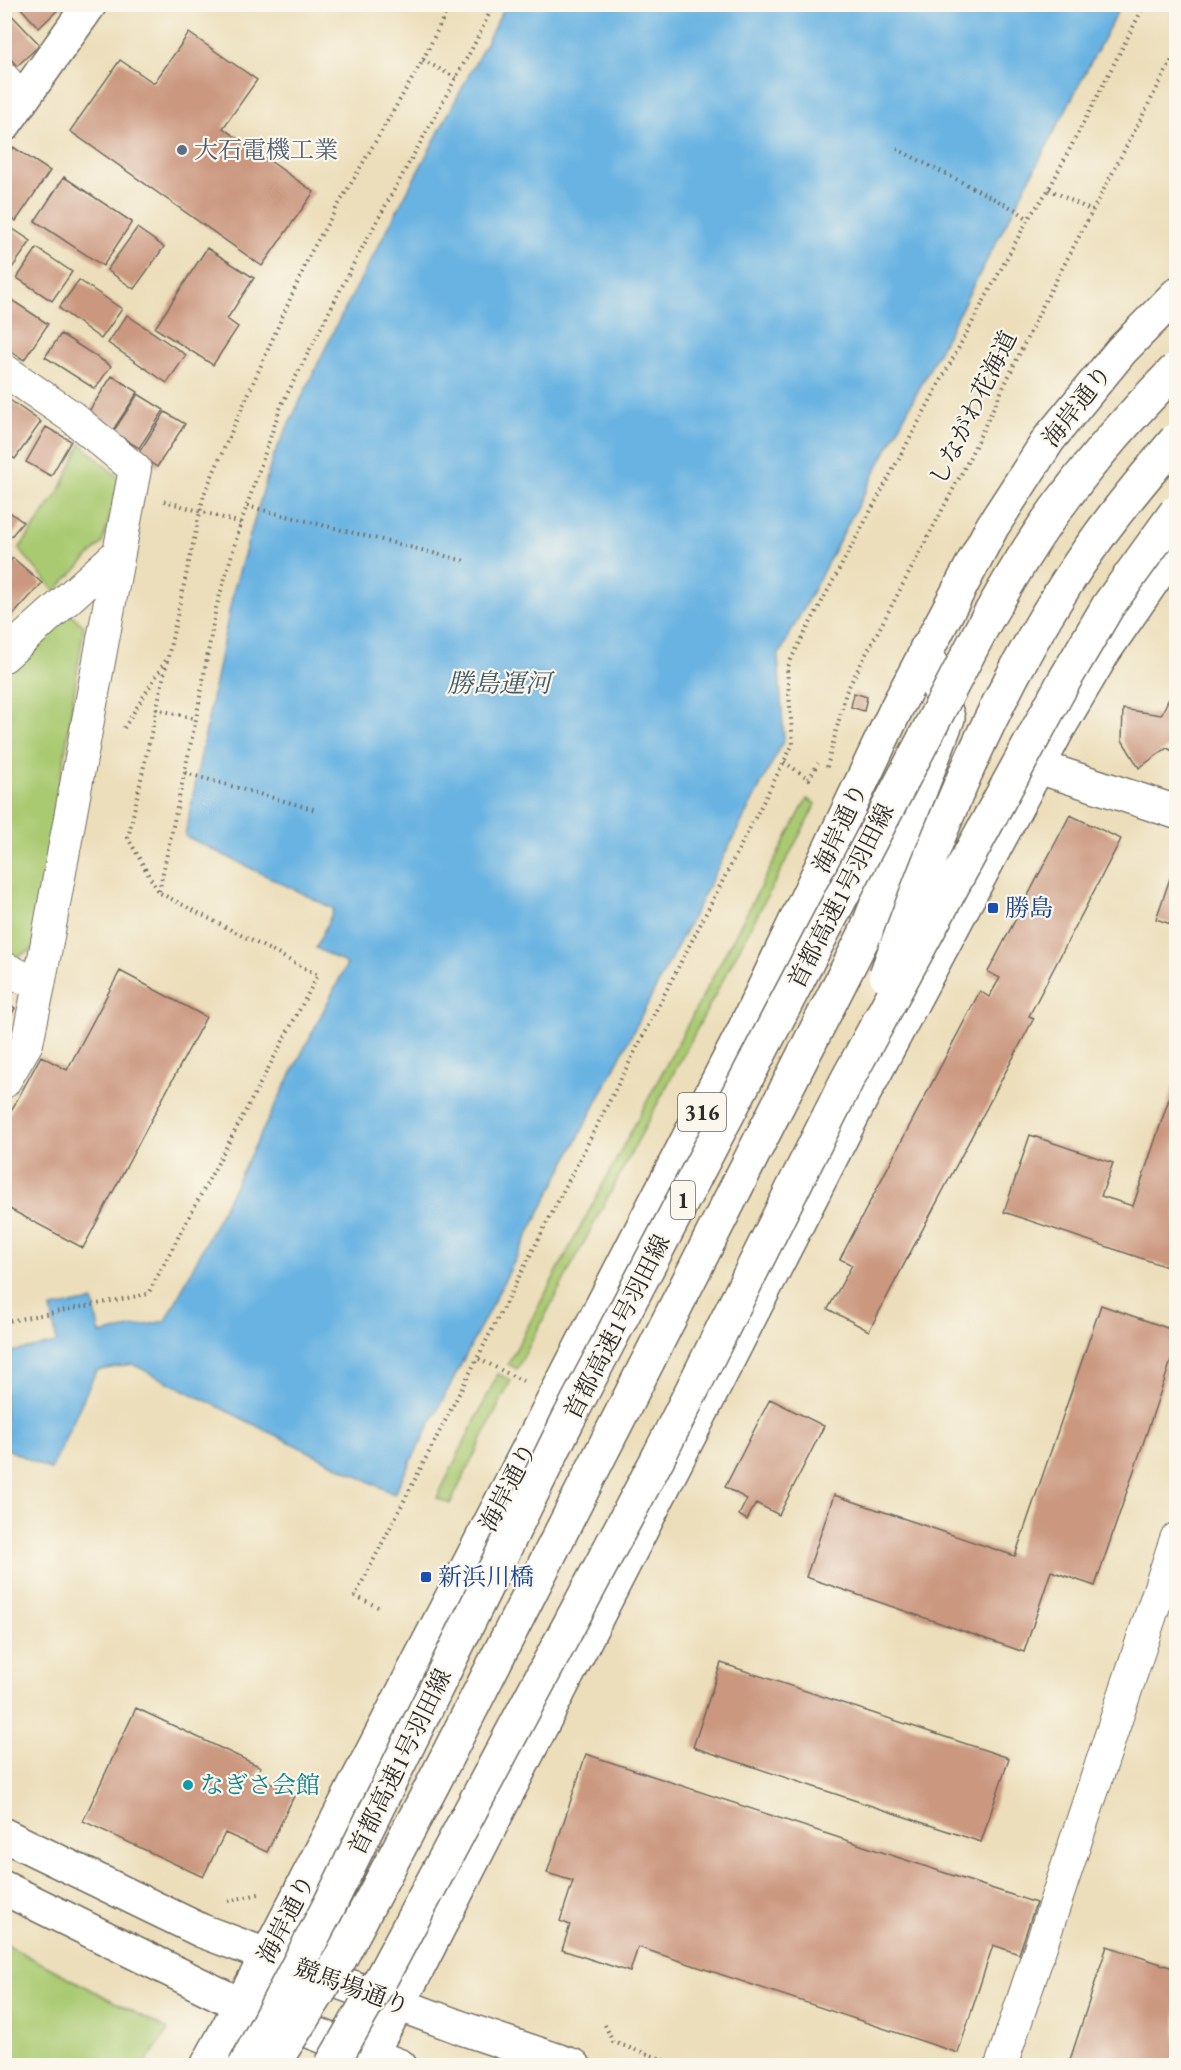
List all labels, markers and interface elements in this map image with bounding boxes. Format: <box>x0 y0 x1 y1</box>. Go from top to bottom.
place label: 大石電機工業 <box>194 134 338 165</box>
marker: 大石電機工業 <box>175 143 189 157</box>
street label: しながわ花海道 <box>922 325 1023 490</box>
street label: 海岸通り <box>1035 358 1118 453</box>
water label: 勝島運河 <box>447 666 555 700</box>
street label: 海岸通り <box>805 778 874 878</box>
street label: 首都高速1号羽田線 <box>781 798 901 993</box>
place label: 勝島 <box>1005 892 1053 923</box>
marker: 勝島 <box>986 901 1000 915</box>
road number: 316 <box>678 1093 726 1131</box>
road number: 1 <box>671 1181 695 1219</box>
street label: 首都高速1号羽田線 <box>557 1229 677 1424</box>
street label: 海岸通り <box>472 1437 543 1537</box>
place label: 新浜川橋 <box>438 1561 534 1592</box>
marker: 新浜川橋 <box>419 1570 433 1584</box>
street label: 首都高速1号羽田線 <box>341 1664 458 1860</box>
place label: なぎさ会館 <box>200 1769 320 1800</box>
marker: なぎさ会館 <box>181 1778 195 1792</box>
street label: 海岸通り <box>250 1869 321 1969</box>
street label: 競馬場通り <box>290 1951 414 2022</box>

